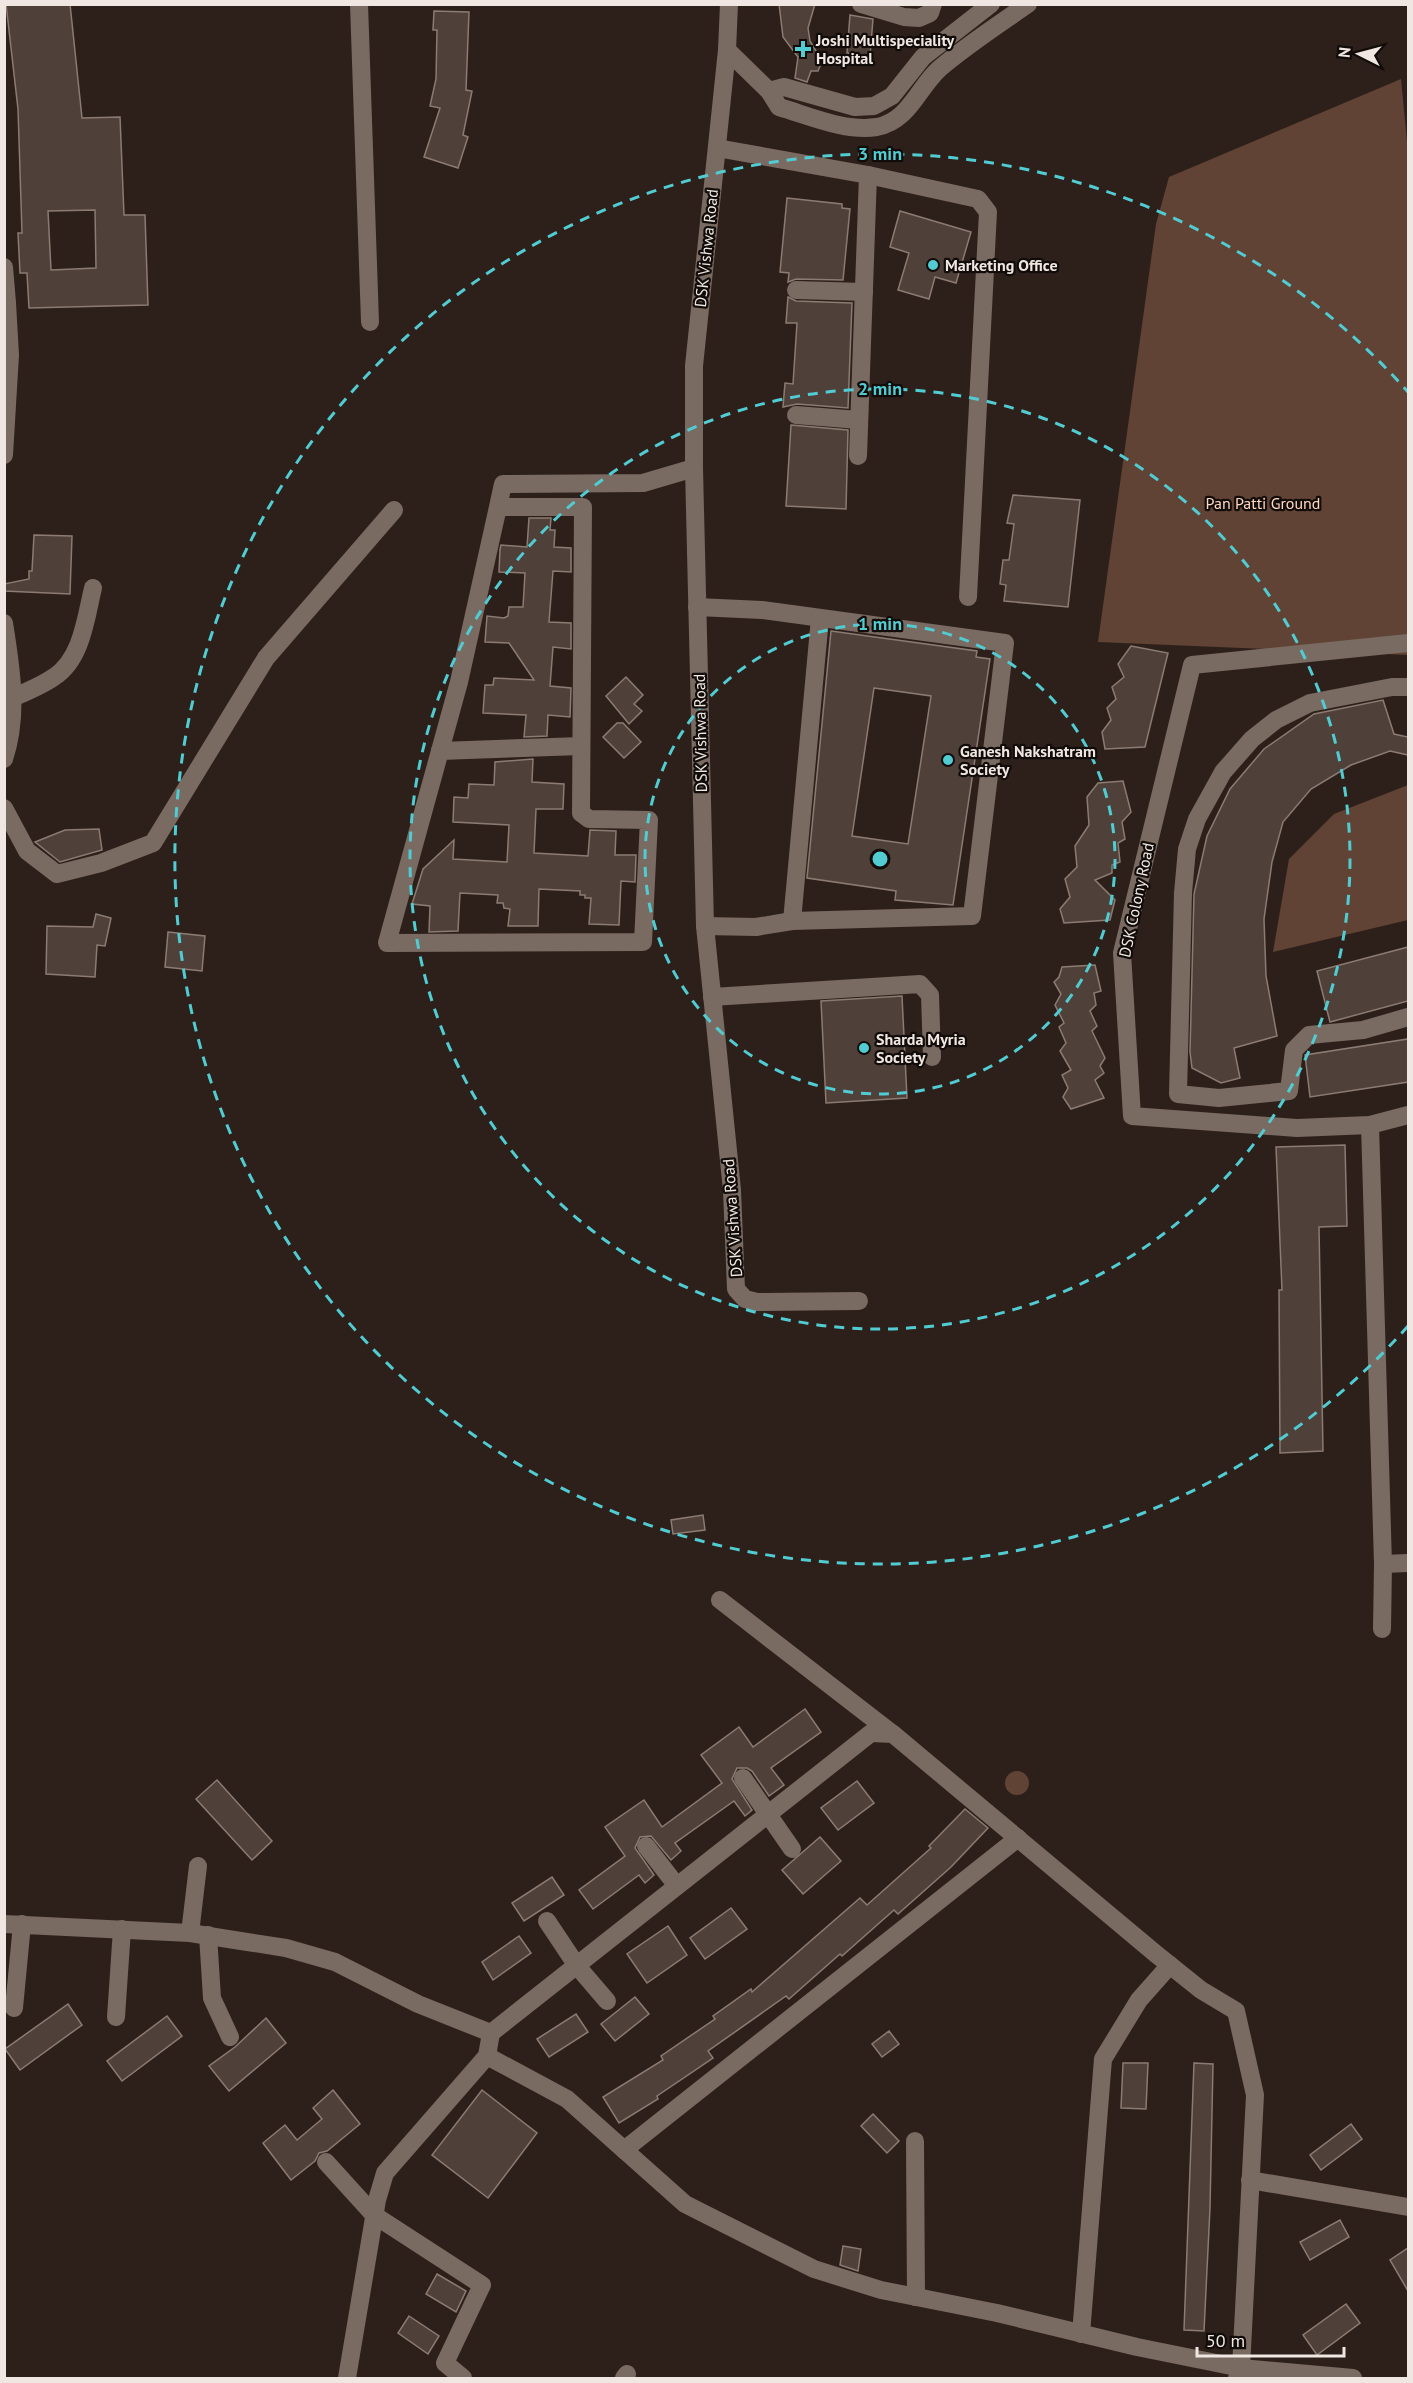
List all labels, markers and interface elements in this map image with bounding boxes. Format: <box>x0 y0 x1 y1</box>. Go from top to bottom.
north arrow <box>1329 24 1389 84</box>
place label: Joshi Multispeciality Hospital <box>815 30 955 68</box>
marker: Joshi Multispeciality Hospital <box>794 40 812 58</box>
text: N <box>1334 46 1355 59</box>
text: 3 min <box>858 142 902 165</box>
street label: DSK Vishwa Road <box>690 188 722 308</box>
place label: Marketing Office <box>945 255 1058 275</box>
marker: Marketing Office <box>926 258 940 272</box>
text: 2 min <box>858 377 902 400</box>
park label: Pan Patti Ground <box>1206 493 1320 513</box>
text: 1 min <box>858 612 902 635</box>
street label: DSK Vishwa Road <box>689 673 711 793</box>
place label: Ganesh Nakshatram Society <box>960 741 1096 779</box>
marker: Ganesh Nakshatram Society <box>941 753 955 767</box>
street label: DSK Colony Road <box>1114 841 1158 959</box>
centre of rings <box>870 849 890 869</box>
place label: Sharda Myria Society <box>876 1029 966 1067</box>
marker: Sharda Myria Society <box>857 1041 871 1055</box>
street label: DSK Vishwa Road <box>718 1158 746 1278</box>
scale bar <box>1197 2320 1344 2358</box>
text: 50 m <box>1206 2329 1245 2352</box>

